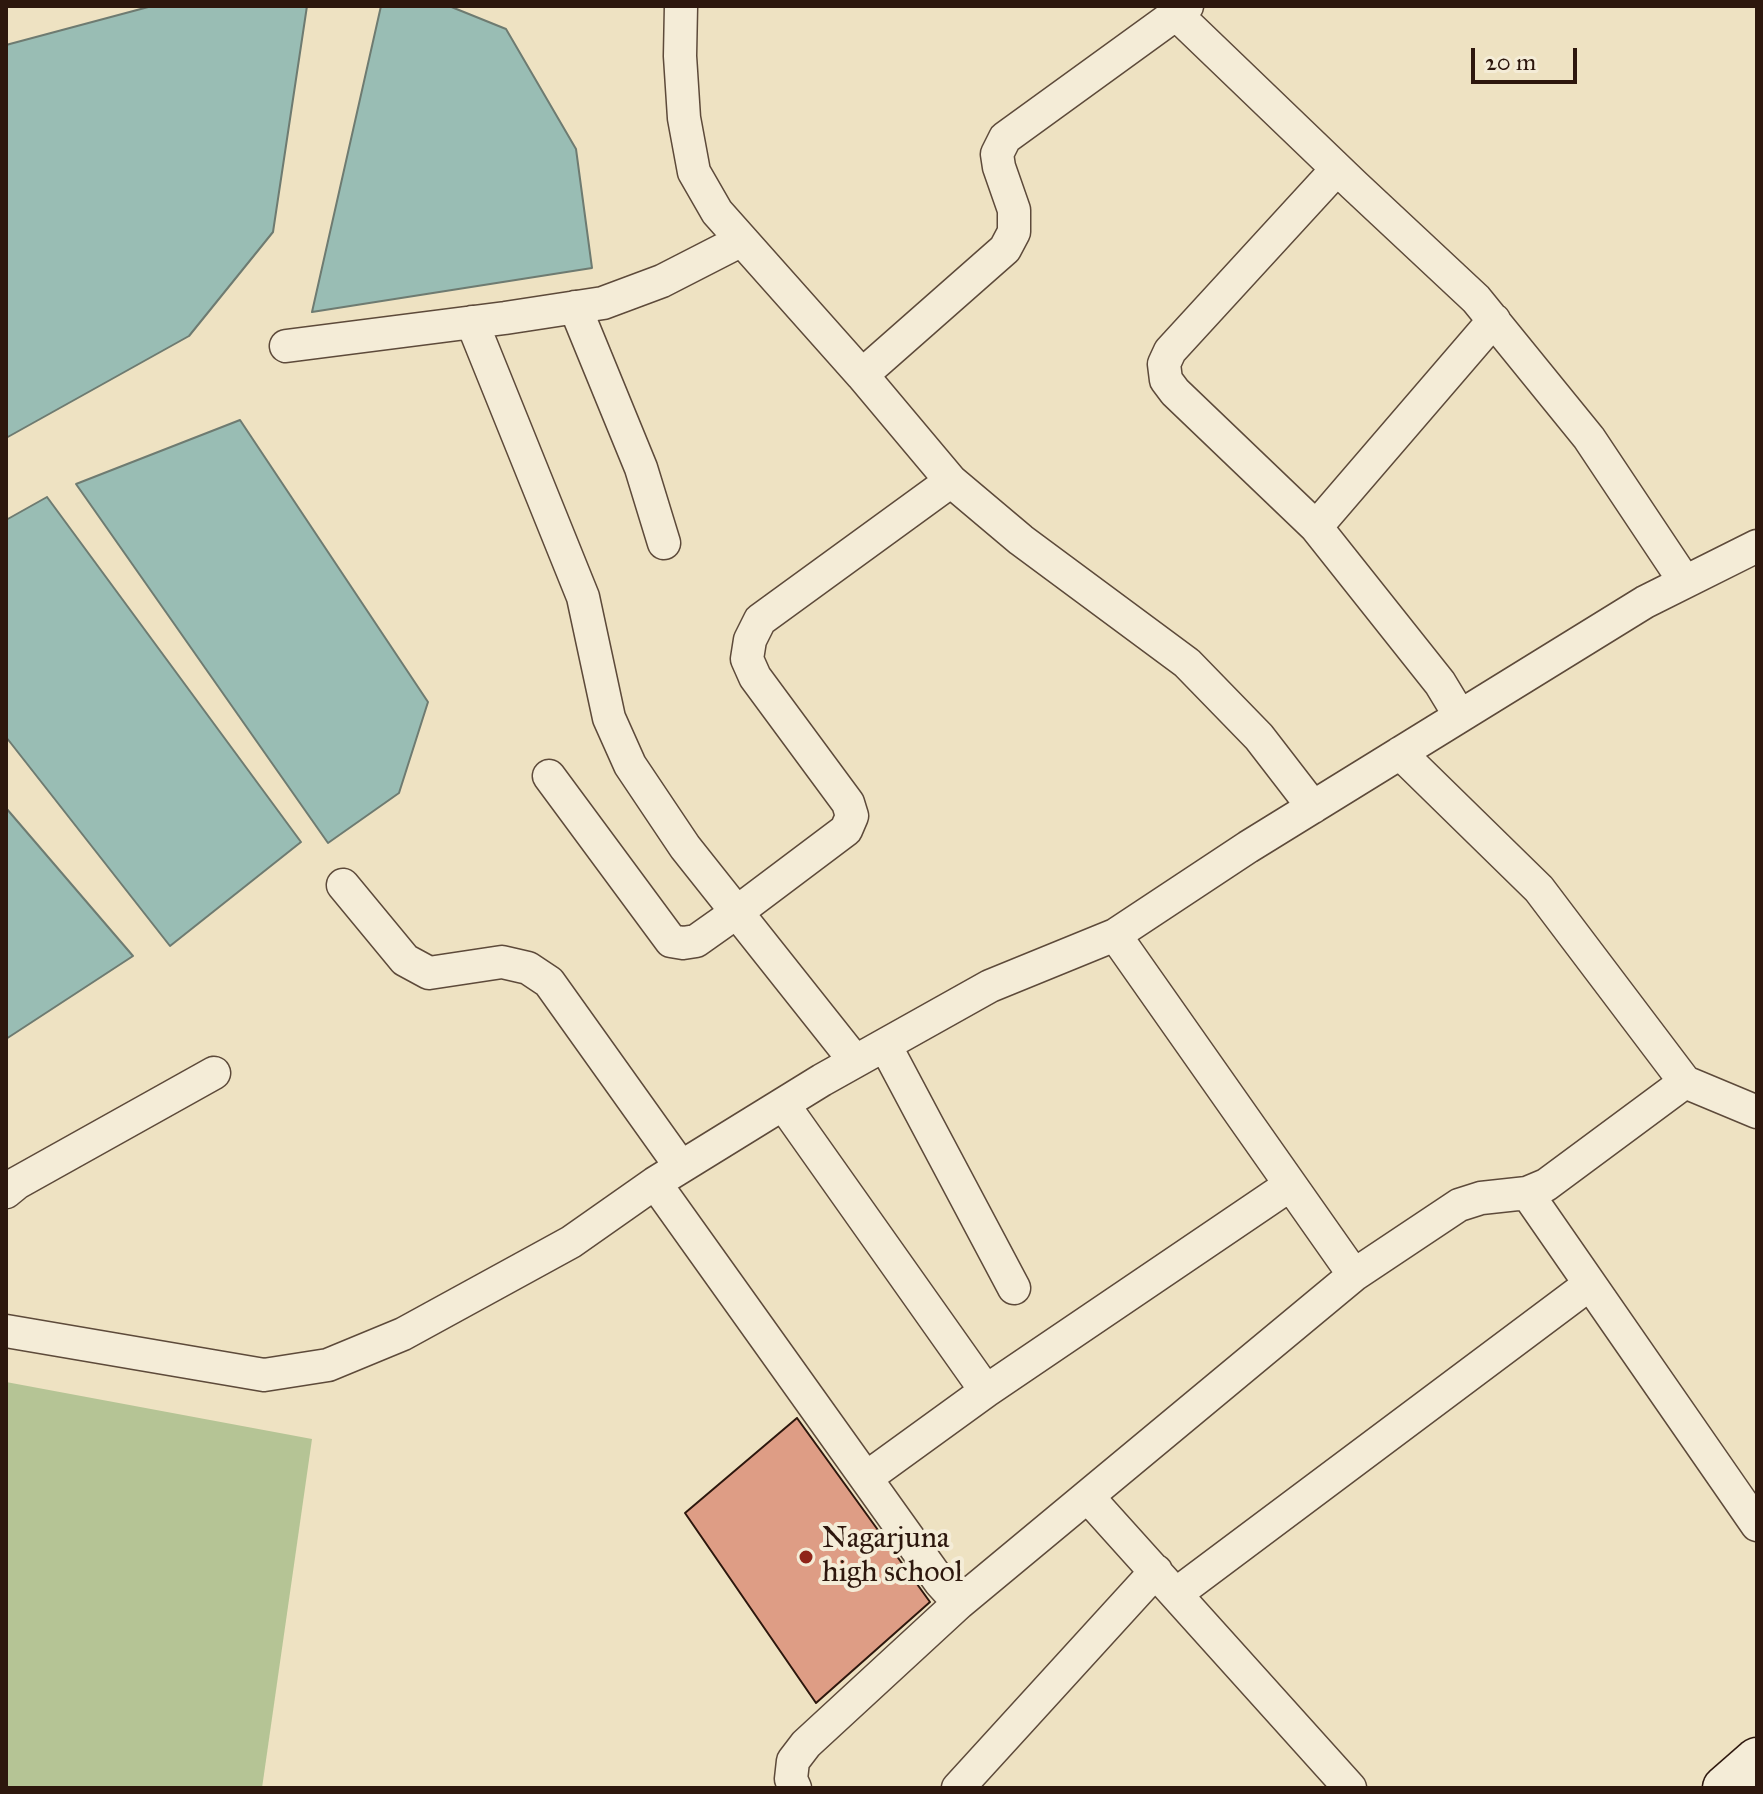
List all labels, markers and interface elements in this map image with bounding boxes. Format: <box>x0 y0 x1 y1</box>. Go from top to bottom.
scale bar <box>1475 32 1581 82</box>
text: 20 m <box>1485 47 1536 77</box>
place label: Nagarjuna high school <box>822 1522 963 1592</box>
marker: Nagarjuna high school <box>797 1548 815 1566</box>

